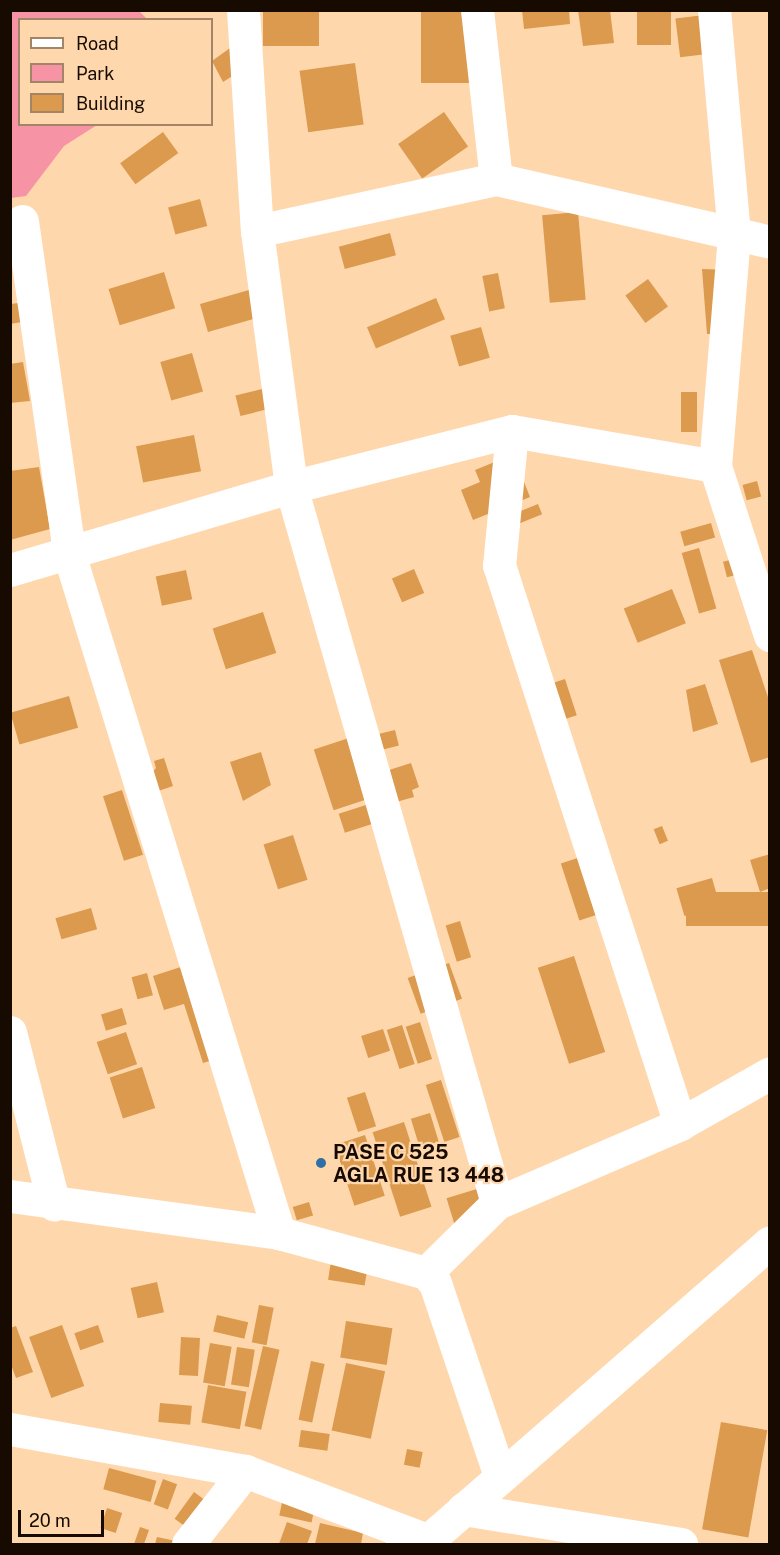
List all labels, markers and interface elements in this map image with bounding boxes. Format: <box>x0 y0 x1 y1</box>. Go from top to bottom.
legend <box>18 18 213 126</box>
text: Road <box>76 33 119 54</box>
text: Park <box>76 63 114 84</box>
text: Building <box>76 93 145 114</box>
place label: PASE C 525 AGLA RUE 13 448 <box>333 1140 504 1187</box>
marker: PASE C 525 AGLA RUE 13 448 <box>314 1156 328 1170</box>
scale bar <box>21 1498 106 1536</box>
text: 20 m <box>29 1510 71 1531</box>

